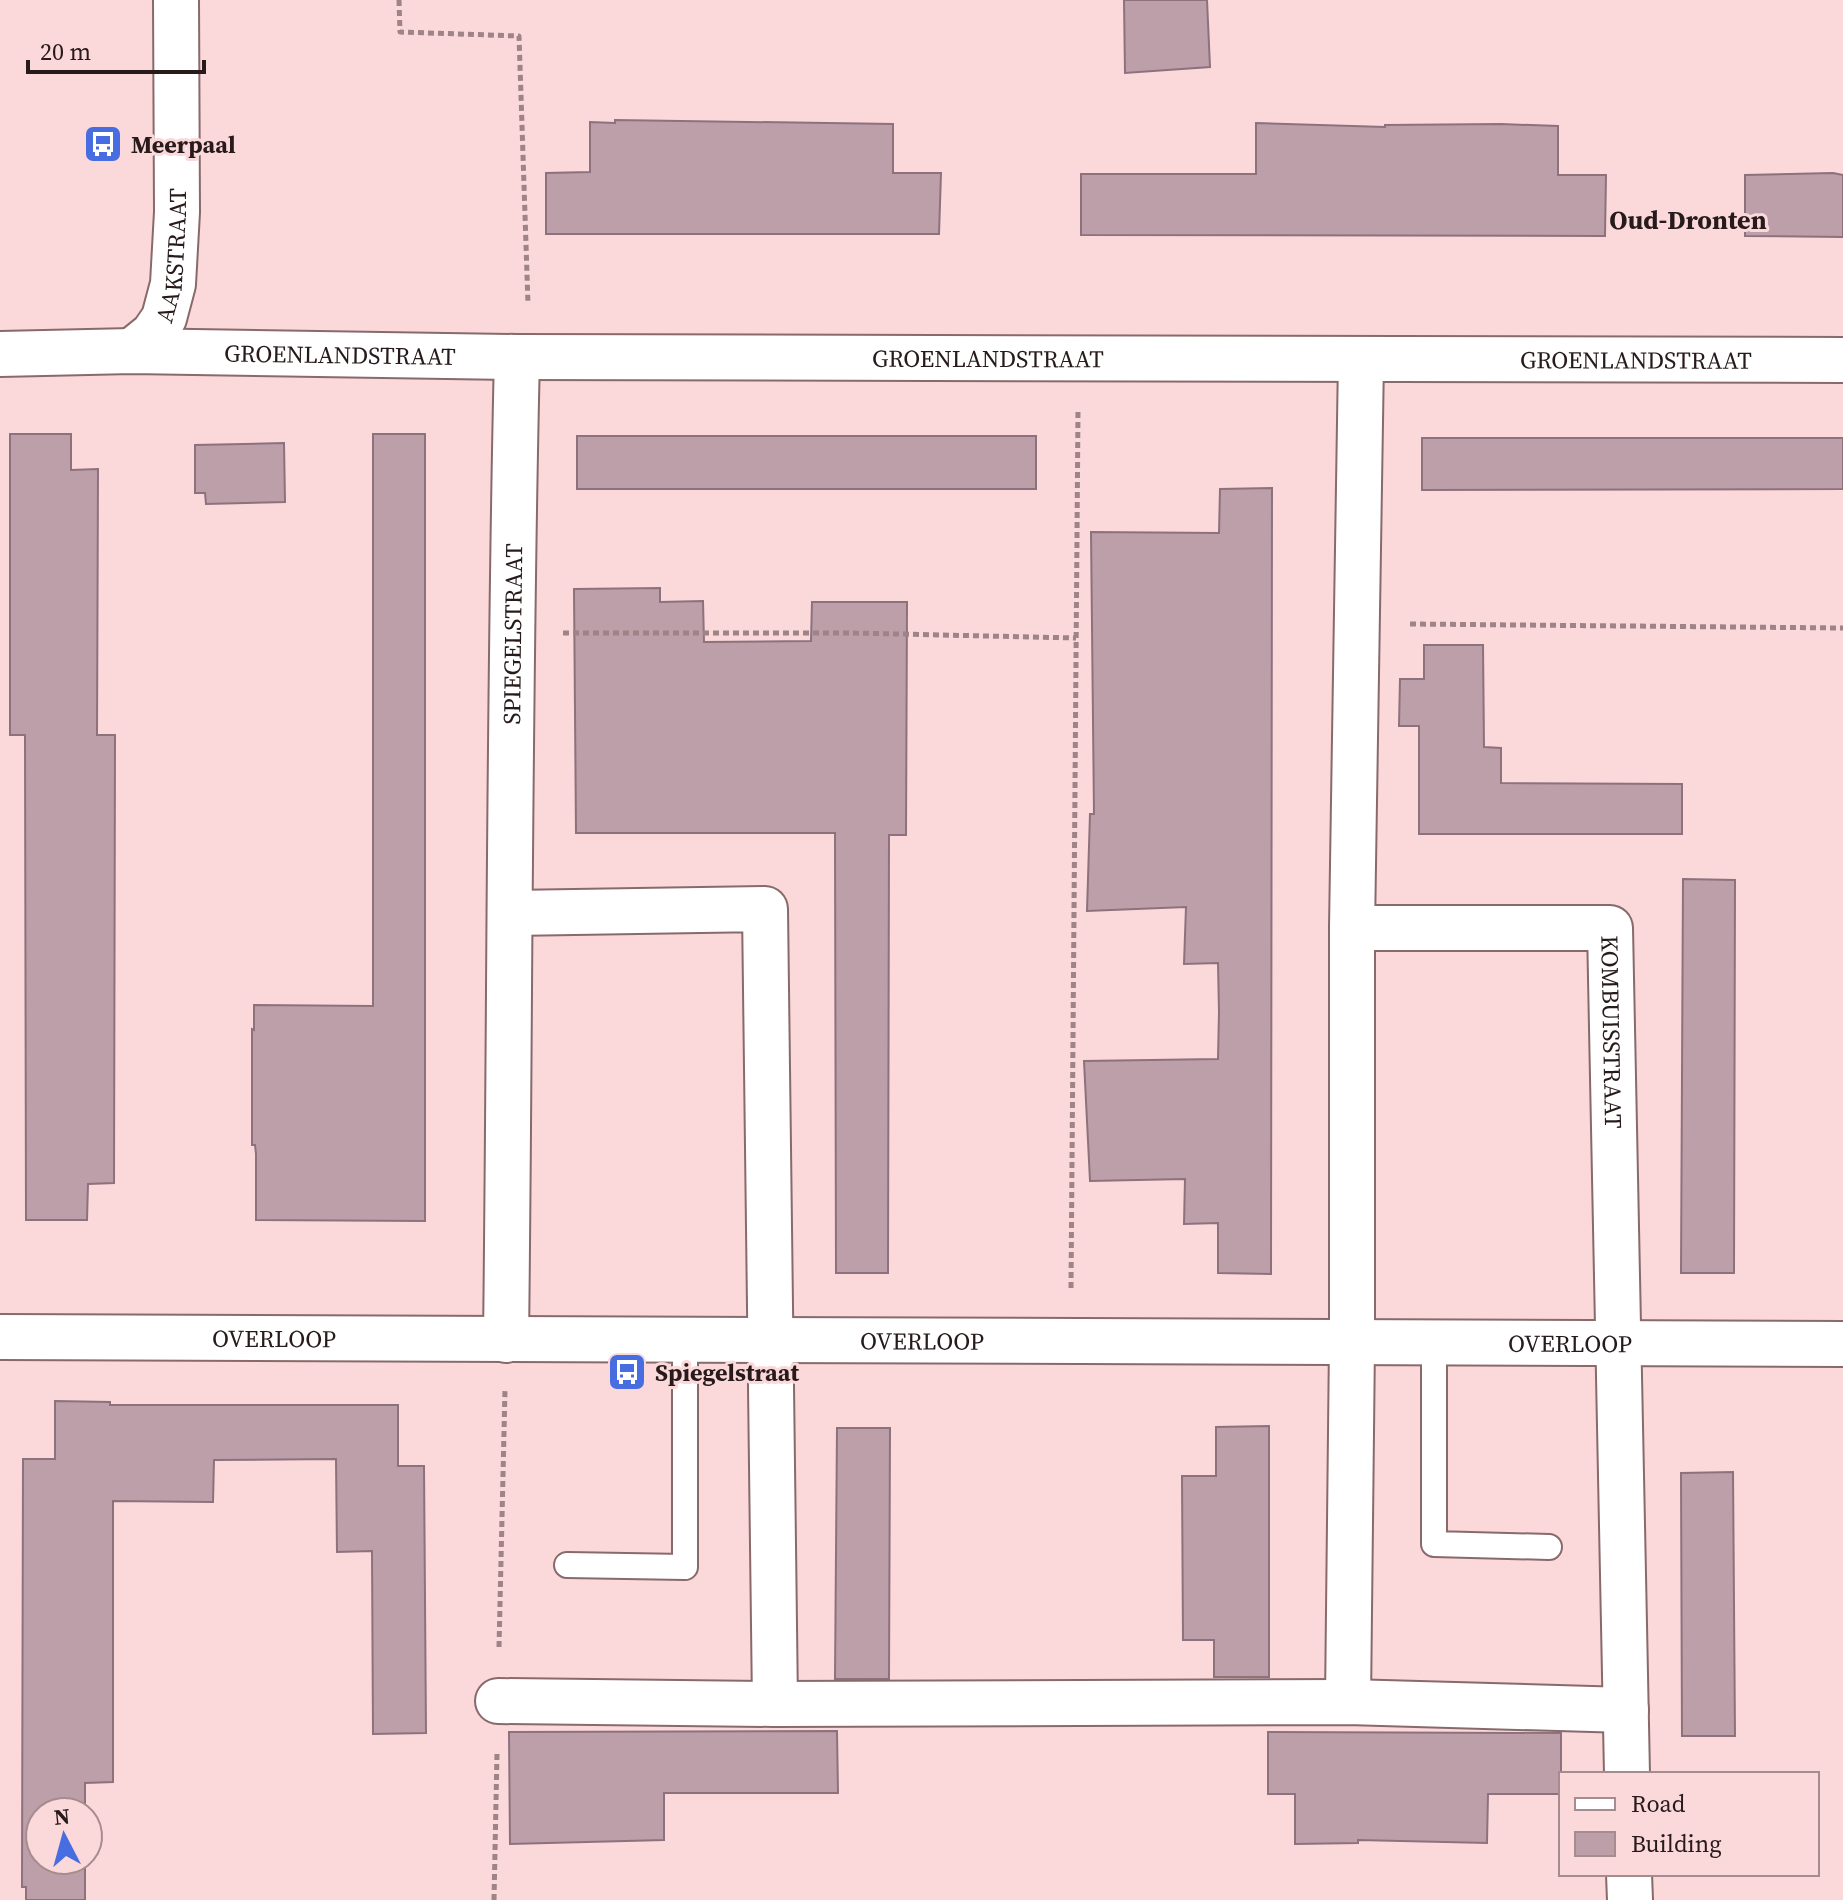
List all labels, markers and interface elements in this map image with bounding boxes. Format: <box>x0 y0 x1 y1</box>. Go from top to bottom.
scale bar <box>28 24 204 74</box>
text: 20 m <box>40 35 91 68</box>
bus stop icon: Meerpaal <box>82 123 124 165</box>
place label: Meerpaal <box>131 128 236 161</box>
street label: AAKSTRAAT <box>147 187 194 326</box>
district label: Oud-Dronten <box>1609 202 1767 238</box>
street label: GROENLANDSTRAAT <box>224 336 457 373</box>
street label: GROENLANDSTRAAT <box>872 341 1104 375</box>
street label: GROENLANDSTRAAT <box>1520 343 1752 376</box>
street label: SPIEGELSTRAAT <box>495 543 530 725</box>
street label: KOMBUISSTRAAT <box>1594 935 1631 1129</box>
street label: OVERLOOP <box>212 1321 336 1355</box>
street label: OVERLOOP <box>860 1324 984 1357</box>
street label: OVERLOOP <box>1508 1326 1632 1360</box>
bus stop icon: Spiegelstraat <box>606 1351 648 1393</box>
place label: Spiegelstraat <box>655 1356 800 1389</box>
legend <box>1559 1772 1819 1876</box>
text: Road <box>1631 1787 1686 1820</box>
north arrow <box>24 1796 104 1876</box>
text: N <box>52 1800 71 1832</box>
text: Building <box>1631 1827 1722 1860</box>

